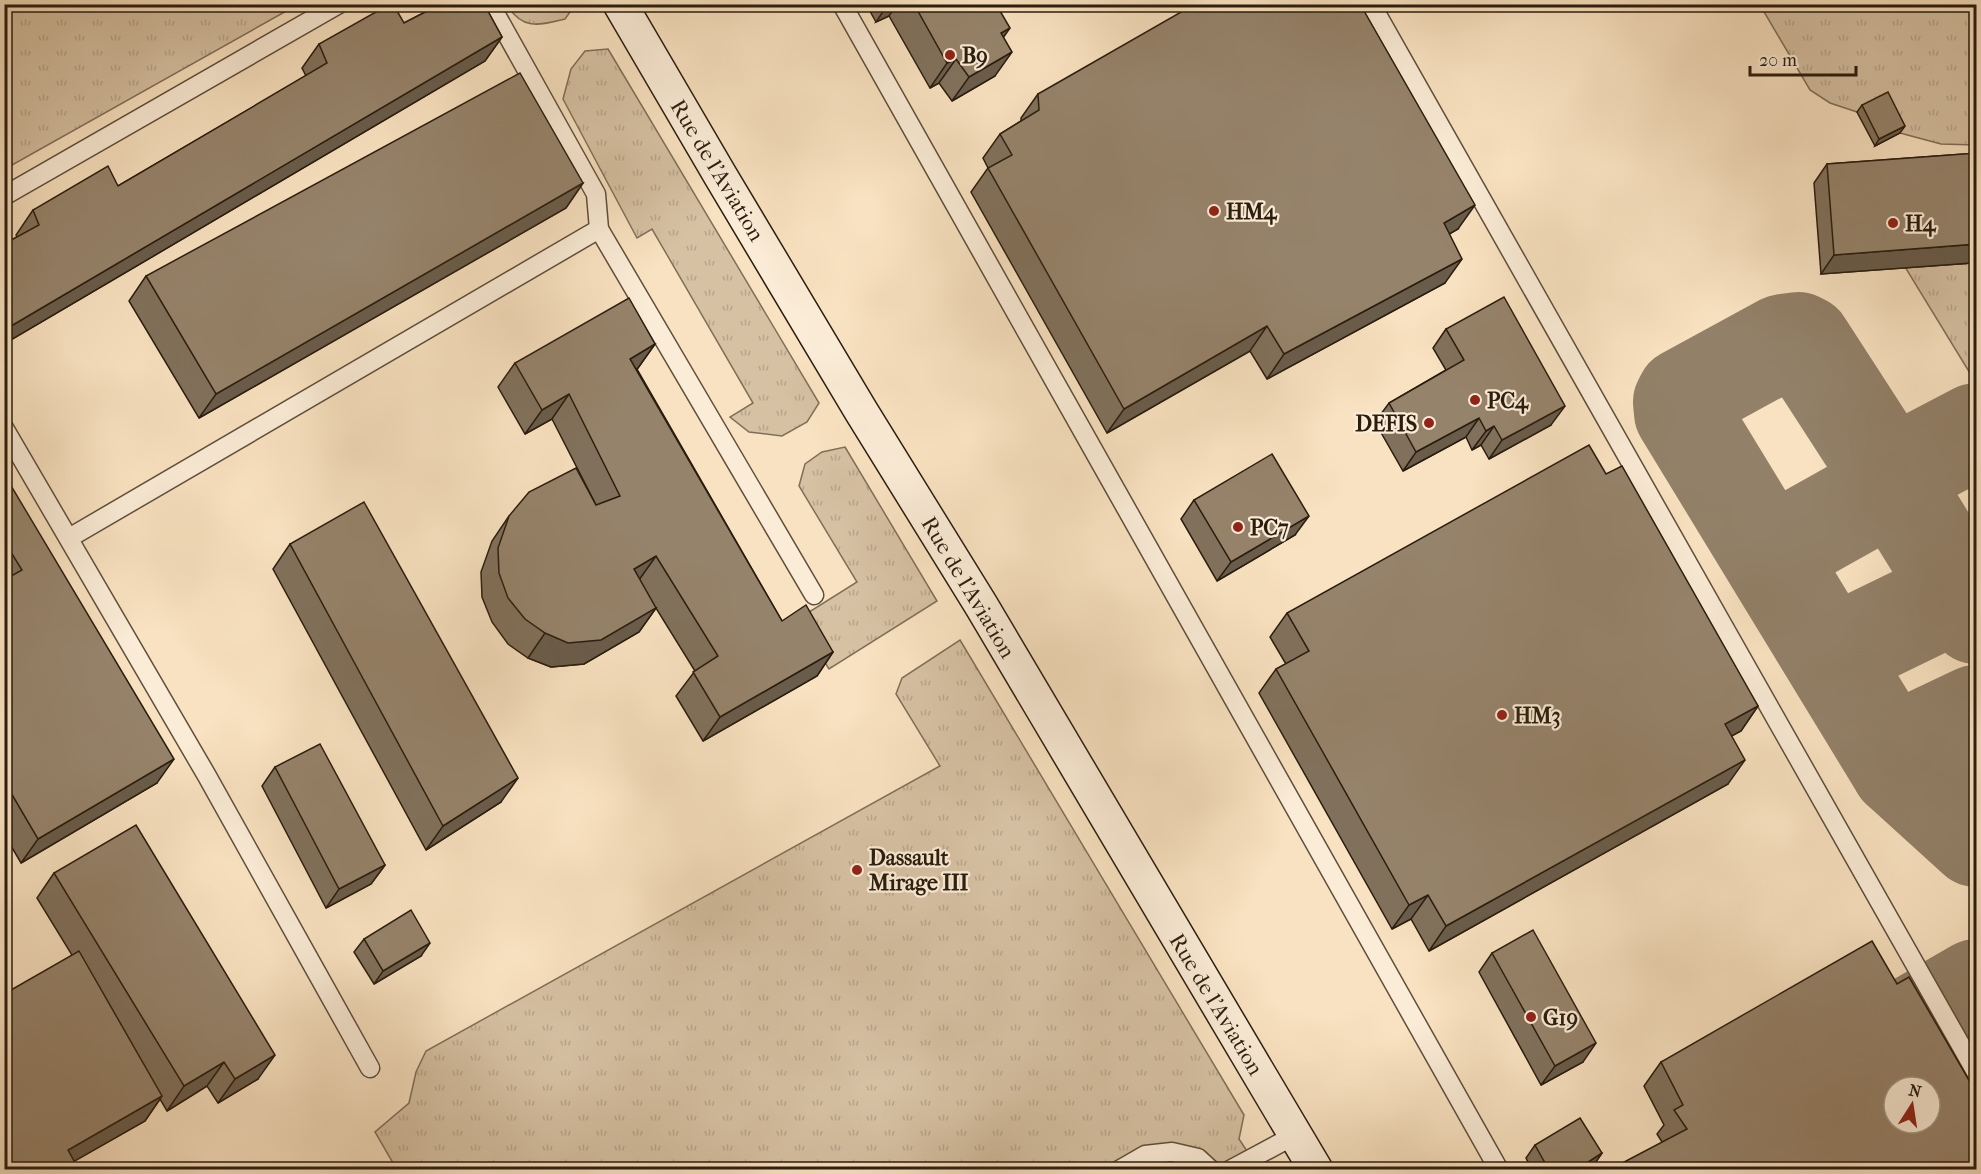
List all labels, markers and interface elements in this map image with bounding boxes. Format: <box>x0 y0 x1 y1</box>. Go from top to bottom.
scale bar <box>1750 39 1856 77</box>
place label: B9 <box>962 43 988 69</box>
marker: B9 <box>943 48 957 62</box>
text: 20 m <box>1759 50 1797 71</box>
street label: Rue de l'Aviation <box>665 95 770 246</box>
place label: HM4 <box>1226 199 1278 225</box>
marker: HM4 <box>1207 204 1221 218</box>
place label: H4 <box>1905 211 1936 237</box>
marker: H4 <box>1886 216 1900 230</box>
place label: PC4 <box>1487 388 1529 414</box>
marker: PC4 <box>1468 393 1482 407</box>
place label: DEFIS <box>1355 411 1417 437</box>
marker: DEFIS <box>1422 416 1436 430</box>
street label: Rue de l'Aviation <box>916 512 1021 663</box>
place label: PC7 <box>1250 515 1289 541</box>
marker: PC7 <box>1231 520 1245 534</box>
place label: HM3 <box>1514 703 1561 729</box>
marker: HM3 <box>1495 708 1509 722</box>
place label: Dassault Mirage III <box>868 845 969 896</box>
marker: Dassault Mirage III <box>850 863 864 877</box>
street label: Rue de l'Aviation <box>1164 929 1269 1080</box>
place label: G19 <box>1543 1005 1578 1031</box>
marker: G19 <box>1524 1010 1538 1024</box>
north arrow <box>1882 1075 1942 1135</box>
text: N <box>1907 1080 1924 1102</box>

